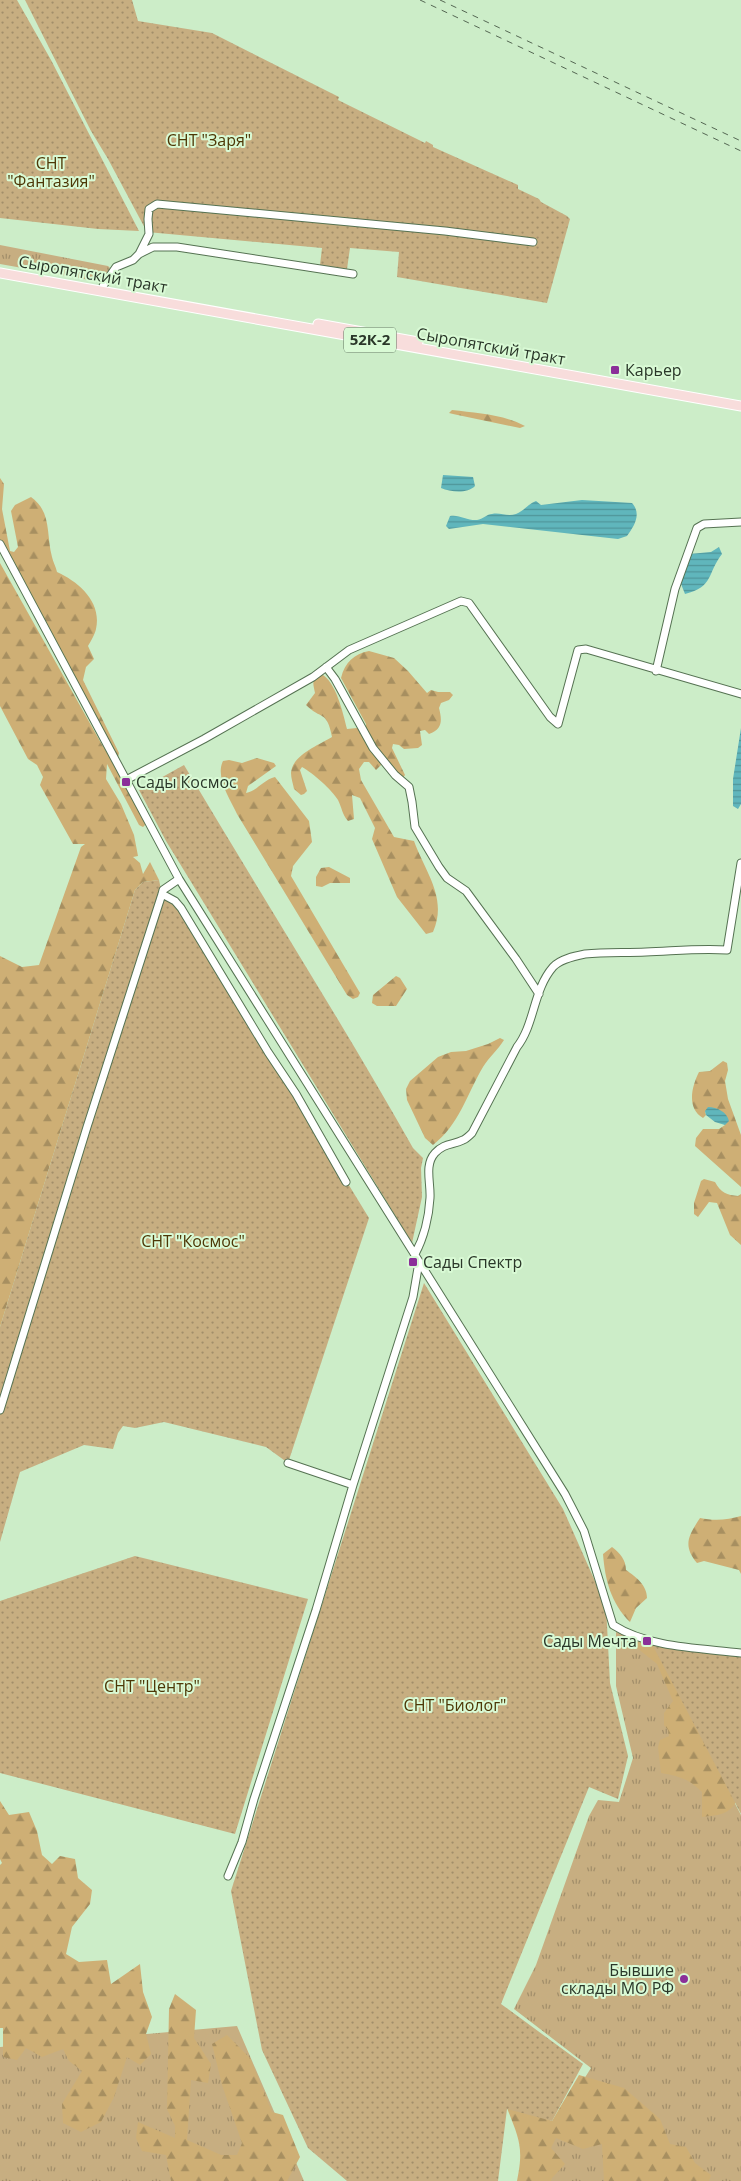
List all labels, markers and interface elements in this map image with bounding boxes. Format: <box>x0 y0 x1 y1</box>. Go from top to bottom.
park label: СНТ "Заря" <box>167 129 251 151</box>
park label: СНТ "Фантазия" <box>7 152 95 192</box>
street label: Сыропятский тракт <box>17 250 169 298</box>
street label: Сыропятский тракт <box>415 322 567 370</box>
road number: 52К-2 <box>344 328 396 352</box>
place label: Карьер <box>625 359 682 381</box>
marker: Карьер <box>609 364 621 376</box>
place label: Сады Космос <box>136 771 237 793</box>
marker: Сады Космос <box>120 776 132 788</box>
park label: СНТ "Космос" <box>141 1230 245 1252</box>
place label: Сады Спектр <box>423 1251 522 1273</box>
marker: Сады Спектр <box>407 1256 419 1268</box>
place label: Сады Мечта <box>543 1630 637 1652</box>
marker: Сады Мечта <box>641 1635 653 1647</box>
park label: СНТ "Центр" <box>104 1675 200 1697</box>
park label: СНТ "Биолог" <box>404 1694 506 1716</box>
place label: Бывшие склады МО РФ <box>561 1959 674 1999</box>
marker: Бывшие склады МО РФ <box>678 1973 690 1985</box>

